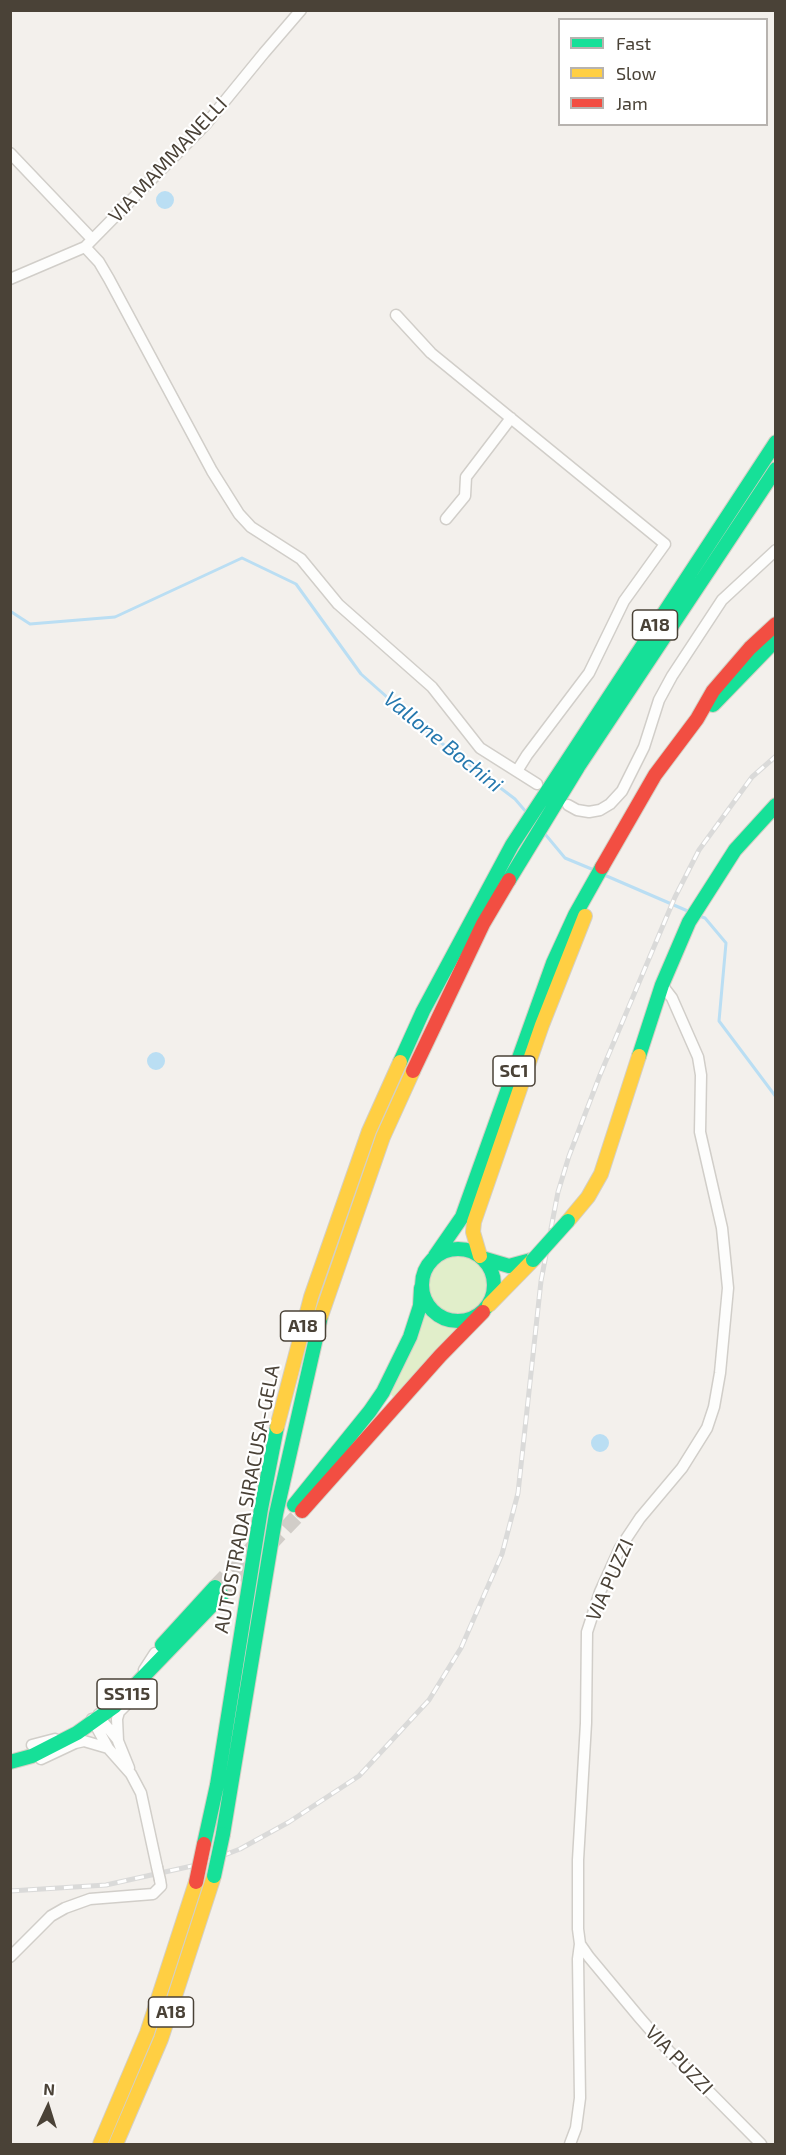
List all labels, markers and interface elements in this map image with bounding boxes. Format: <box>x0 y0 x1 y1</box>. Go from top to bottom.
legend <box>558 18 768 126</box>
text: Fast <box>616 32 651 54</box>
text: Slow <box>616 62 656 84</box>
street label: VIA MAMMANELLI <box>104 92 232 228</box>
text: Jam <box>616 92 648 114</box>
road number: A18 <box>632 610 678 640</box>
water label: Vallone Bochini <box>378 686 508 798</box>
road number: SC1 <box>493 1056 535 1086</box>
road number: A18 <box>280 1311 326 1341</box>
street label: AUTOSTRADA SIRACUSA-GELA <box>209 1363 285 1635</box>
street label: VIA PUZZI <box>581 1535 639 1625</box>
road number: SS115 <box>97 1679 157 1709</box>
road number: A18 <box>148 1997 194 2027</box>
street label: VIA PUZZI <box>640 2020 718 2100</box>
north arrow <box>18 2077 78 2137</box>
text: N <box>43 2079 56 2098</box>

